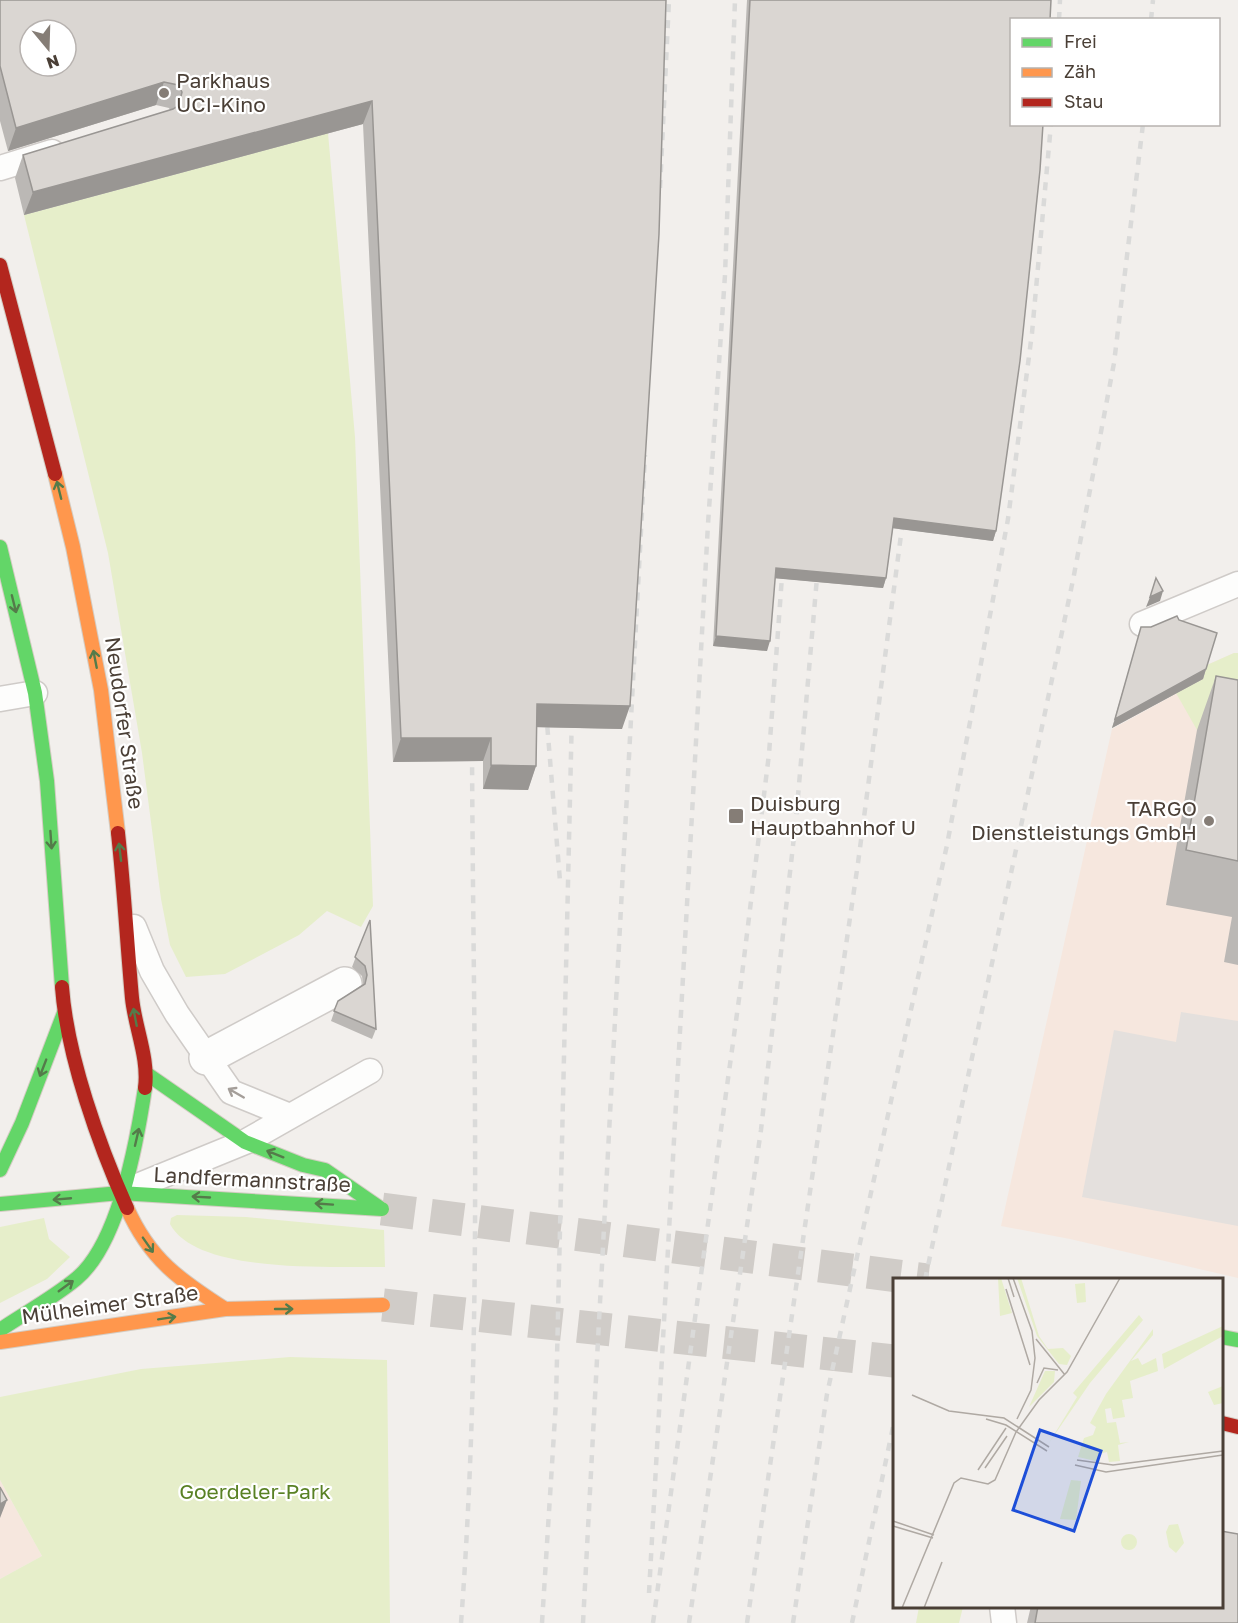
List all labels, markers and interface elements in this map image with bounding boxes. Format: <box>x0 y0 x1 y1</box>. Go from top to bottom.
north arrow <box>18 18 78 78</box>
legend <box>1010 18 1220 126</box>
text: Frei <box>1064 30 1097 52</box>
text: N <box>44 51 62 74</box>
text: Zäh <box>1064 60 1096 82</box>
place label: Parkhaus UCI-Kino <box>176 67 270 117</box>
marker: Parkhaus UCI-Kino <box>157 86 171 100</box>
text: Stau <box>1064 90 1103 112</box>
one-way arrow <box>53 481 65 500</box>
one-way arrow <box>9 594 21 613</box>
street label: Neudorfer Straße <box>100 635 150 811</box>
one-way arrow <box>89 650 100 669</box>
place label: Duisburg Hauptbahnhof U <box>750 790 916 840</box>
place label: TARGO Dienstleistungs GmbH <box>971 795 1197 845</box>
marker: Duisburg Hauptbahnhof U <box>727 807 745 825</box>
marker: TARGO Dienstleistungs GmbH <box>1202 814 1216 828</box>
one-way arrow <box>46 829 57 849</box>
one-way arrow <box>114 843 125 863</box>
one-way arrow <box>129 1007 140 1027</box>
one-way arrow <box>37 1058 48 1077</box>
one-way arrow <box>228 1086 245 1098</box>
one-way arrow <box>132 1128 143 1148</box>
one-way arrow <box>266 1148 285 1159</box>
street label: Landfermannstraße <box>153 1161 351 1197</box>
one-way arrow <box>191 1191 211 1202</box>
one-way arrow <box>52 1194 72 1205</box>
one-way arrow <box>314 1199 334 1210</box>
one-way arrow <box>142 1236 154 1252</box>
inset map <box>893 1278 1223 1608</box>
street label: Mülheimer Straße <box>20 1279 200 1329</box>
one-way arrow <box>58 1280 74 1292</box>
one-way arrow <box>273 1303 293 1315</box>
one-way arrow <box>156 1312 176 1323</box>
park label: Goerdeler-Park <box>179 1478 331 1504</box>

